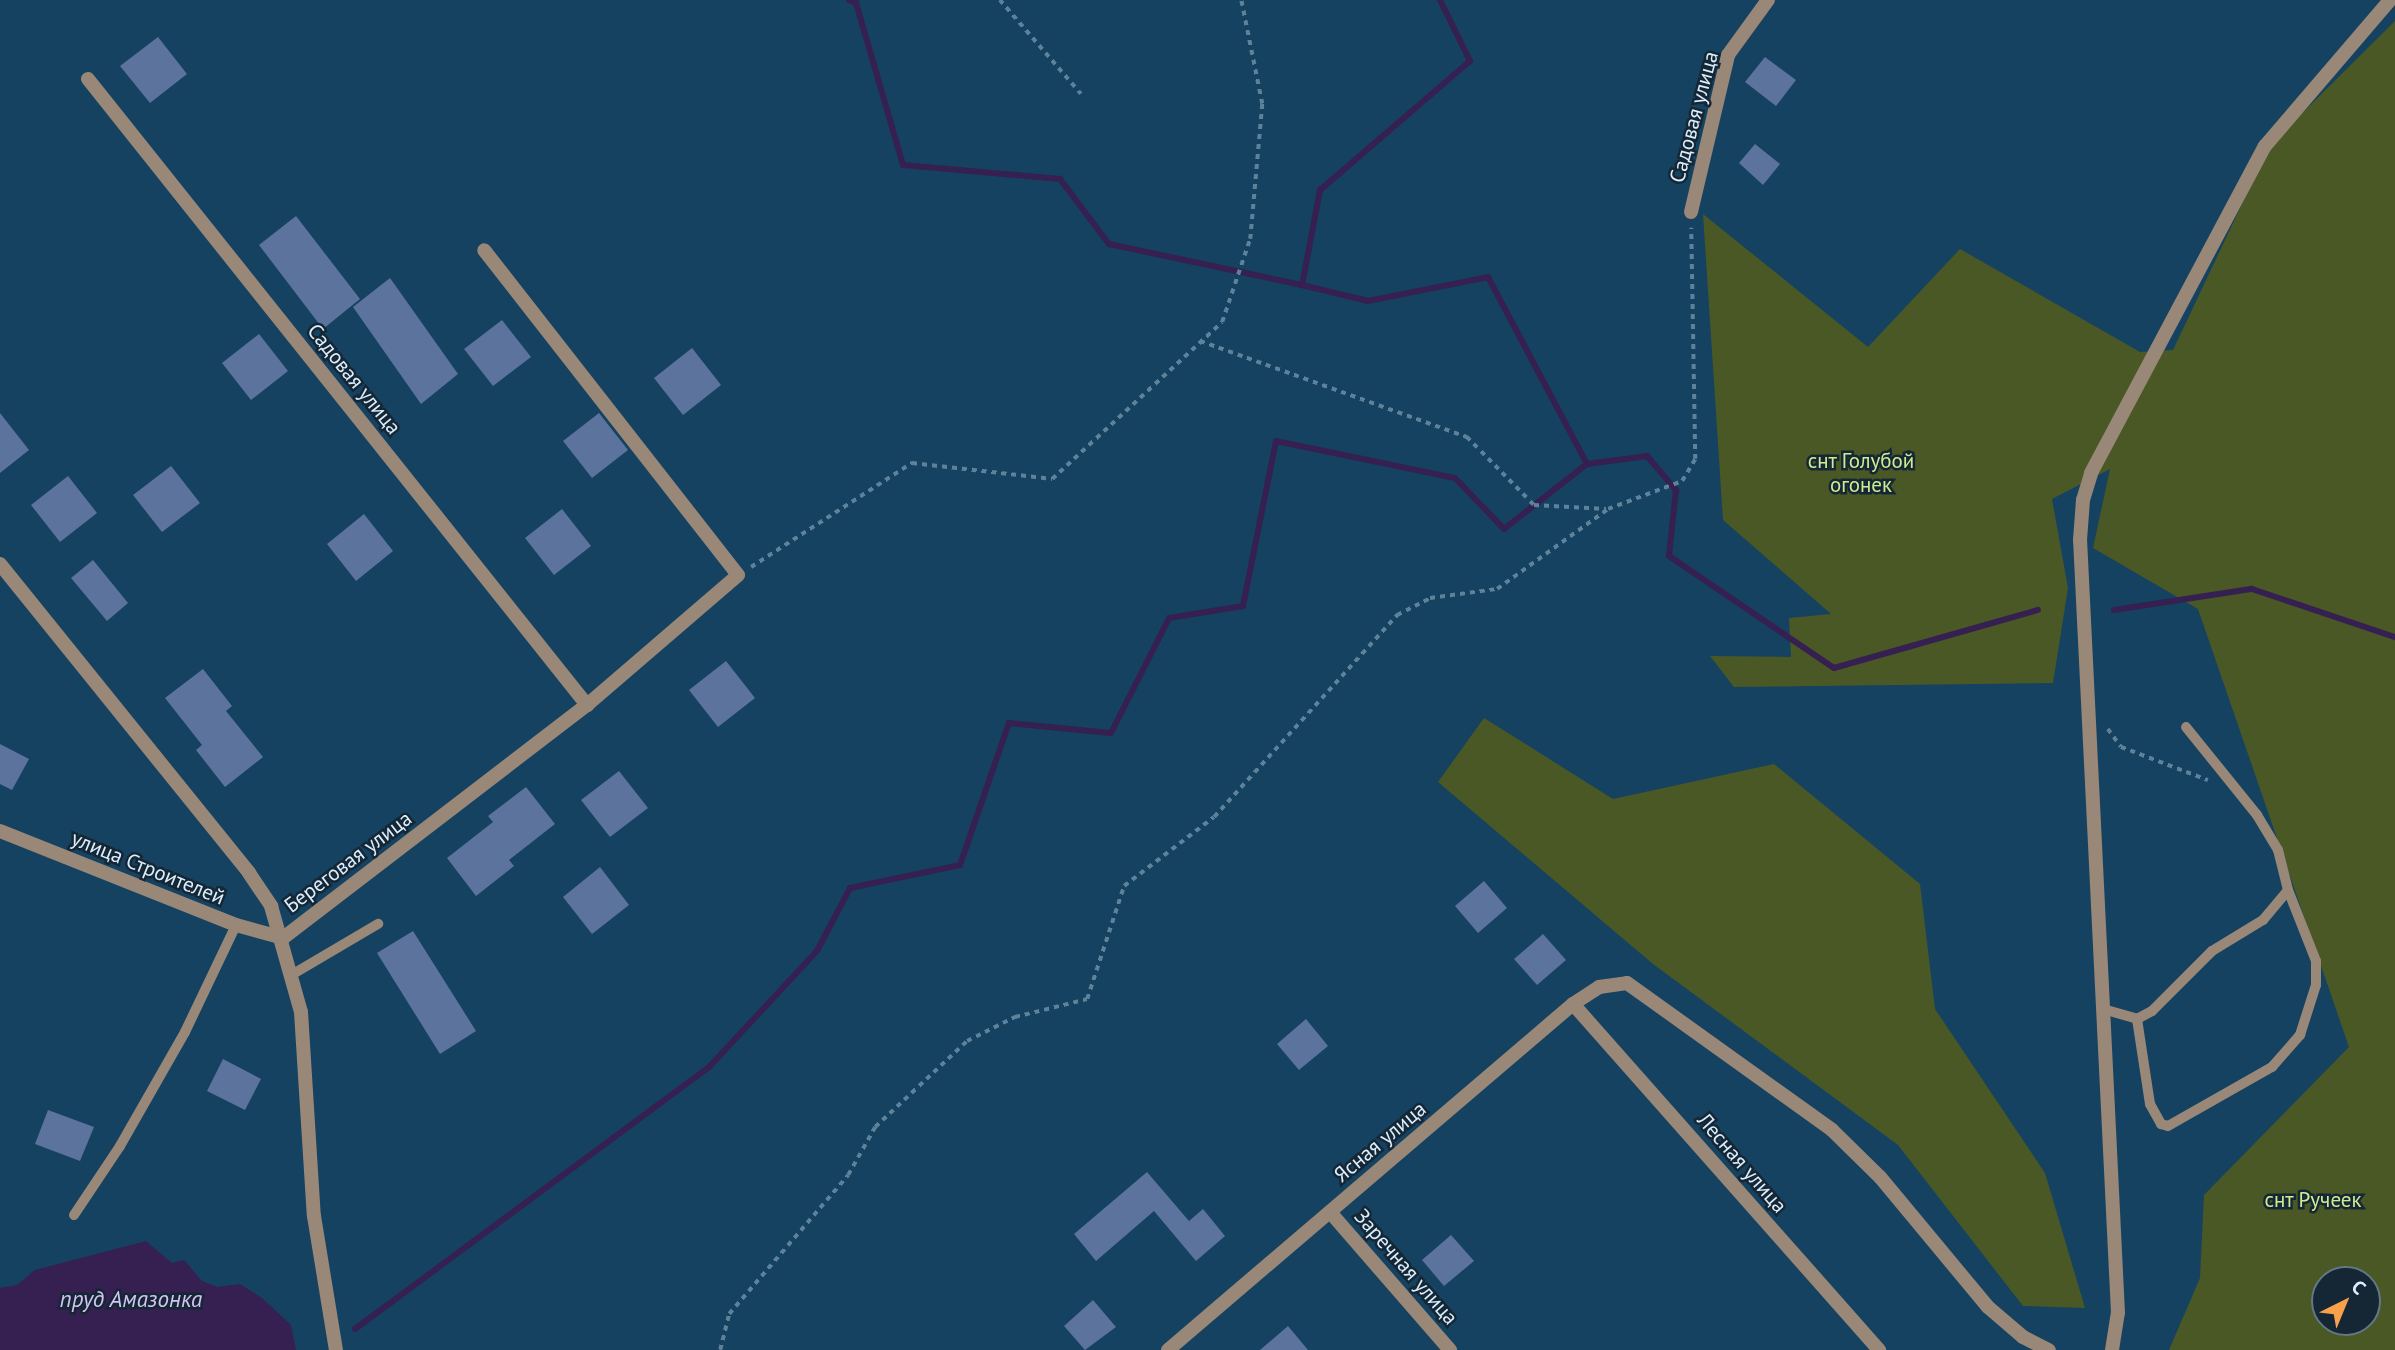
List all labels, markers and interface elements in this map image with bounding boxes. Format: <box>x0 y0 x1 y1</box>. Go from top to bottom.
street label: Садовая улица <box>1664 49 1724 185</box>
street label: Садовая улица <box>302 319 406 439</box>
park label: снт Голубой огонек <box>1807 448 1915 498</box>
street label: Береговая улица <box>279 806 417 918</box>
street label: улица Строителей <box>68 826 228 910</box>
street label: Ясная улица <box>1329 1096 1431 1188</box>
street label: Лесная улица <box>1692 1108 1792 1218</box>
park label: снт Ручеек <box>2264 1187 2362 1213</box>
street label: Заречная улица <box>1349 1204 1463 1330</box>
north arrow <box>2311 1266 2381 1336</box>
text: С <box>2347 1275 2371 1300</box>
water label: пруд Амазонка <box>59 1285 203 1313</box>

